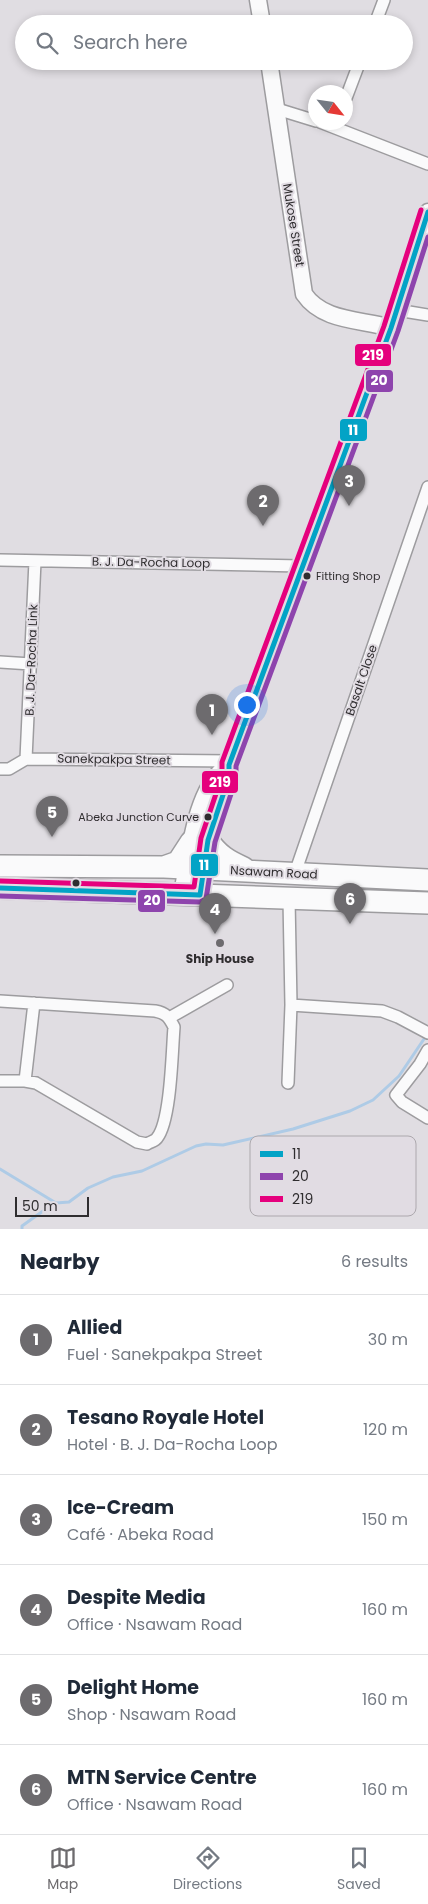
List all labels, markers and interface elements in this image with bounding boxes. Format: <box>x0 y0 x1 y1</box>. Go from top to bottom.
search box <box>15 15 413 70</box>
icon: search <box>33 29 61 57</box>
text: Search here <box>73 29 187 56</box>
north arrow <box>308 85 353 130</box>
street label: Mukose Street <box>279 182 309 268</box>
line badge: 219 <box>354 343 392 367</box>
text: 219 <box>362 345 384 365</box>
line badge: 20 <box>365 369 394 393</box>
text: 20 <box>370 370 388 390</box>
line badge: 11 <box>339 418 368 442</box>
text: 11 <box>348 420 358 440</box>
pin: 3 <box>333 465 365 506</box>
pin: 2 <box>247 485 279 526</box>
street label: B. J. Da-Rocha Loop <box>92 552 210 572</box>
place label: Fitting Shop <box>316 568 380 584</box>
marker: Fitting Shop <box>302 571 312 581</box>
street label: B. J. Da-Rocha Link <box>21 603 41 716</box>
street label: Basalt Close <box>341 642 381 718</box>
your location <box>234 692 260 718</box>
pin: 1 <box>196 694 228 735</box>
street label: Sanekpakpa Street <box>57 750 171 768</box>
line badge: 219 <box>201 770 239 794</box>
text: 219 <box>209 772 231 792</box>
pin: 5 <box>36 796 68 837</box>
place label: Abeka Junction Curve <box>78 809 199 825</box>
marker: Abeka Junction Curve <box>203 812 213 822</box>
line badge: 11 <box>190 853 219 877</box>
text: 11 <box>199 855 209 875</box>
street label: Nsawam Road <box>230 861 318 883</box>
unlabelled marker <box>71 878 81 888</box>
pin: 6 <box>334 883 366 924</box>
line badge: 20 <box>137 889 166 913</box>
text: 20 <box>143 890 161 910</box>
pin: 4 <box>199 893 231 934</box>
marker: Ship House <box>214 937 226 949</box>
place label: Ship House <box>186 950 255 967</box>
legend <box>250 1136 416 1216</box>
text: 11 <box>292 1144 301 1164</box>
text: 20 <box>292 1166 309 1186</box>
text: 219 <box>292 1189 313 1209</box>
scale bar <box>15 1194 89 1217</box>
text: 50 m <box>22 1196 58 1216</box>
text: Nearby <box>20 1247 100 1276</box>
text: 6 results <box>341 1250 408 1273</box>
text: Allied <box>67 1314 122 1341</box>
text: 1 <box>33 1328 39 1351</box>
text: 30 m <box>368 1328 408 1351</box>
text: Fuel · Sanekpakpa Street <box>67 1343 262 1366</box>
text: Tesano Royale Hotel <box>67 1404 264 1431</box>
text: 2 <box>31 1418 41 1441</box>
text: 120 m <box>363 1418 408 1441</box>
text: Hotel · B. J. Da-Rocha Loop <box>67 1433 278 1456</box>
text: Ice-Cream <box>67 1494 174 1521</box>
text: 3 <box>31 1508 41 1531</box>
text: 150 m <box>362 1508 408 1531</box>
text: Café · Abeka Road <box>67 1523 214 1546</box>
text: Despite Media <box>67 1584 206 1611</box>
text: 4 <box>31 1598 41 1621</box>
text: 160 m <box>362 1598 408 1621</box>
text: Office · Nsawam Road <box>67 1613 242 1636</box>
text: Delight Home <box>67 1674 199 1701</box>
text: 5 <box>31 1688 41 1711</box>
text: 160 m <box>362 1688 408 1711</box>
text: Shop · Nsawam Road <box>67 1703 236 1726</box>
text: MTN Service Centre <box>67 1764 257 1791</box>
text: 6 <box>31 1778 41 1801</box>
text: 160 m <box>362 1778 408 1801</box>
text: Office · Nsawam Road <box>67 1793 242 1816</box>
tab: Map <box>47 1844 78 1895</box>
tab: Directions <box>173 1844 242 1895</box>
tab: Saved <box>337 1844 381 1895</box>

